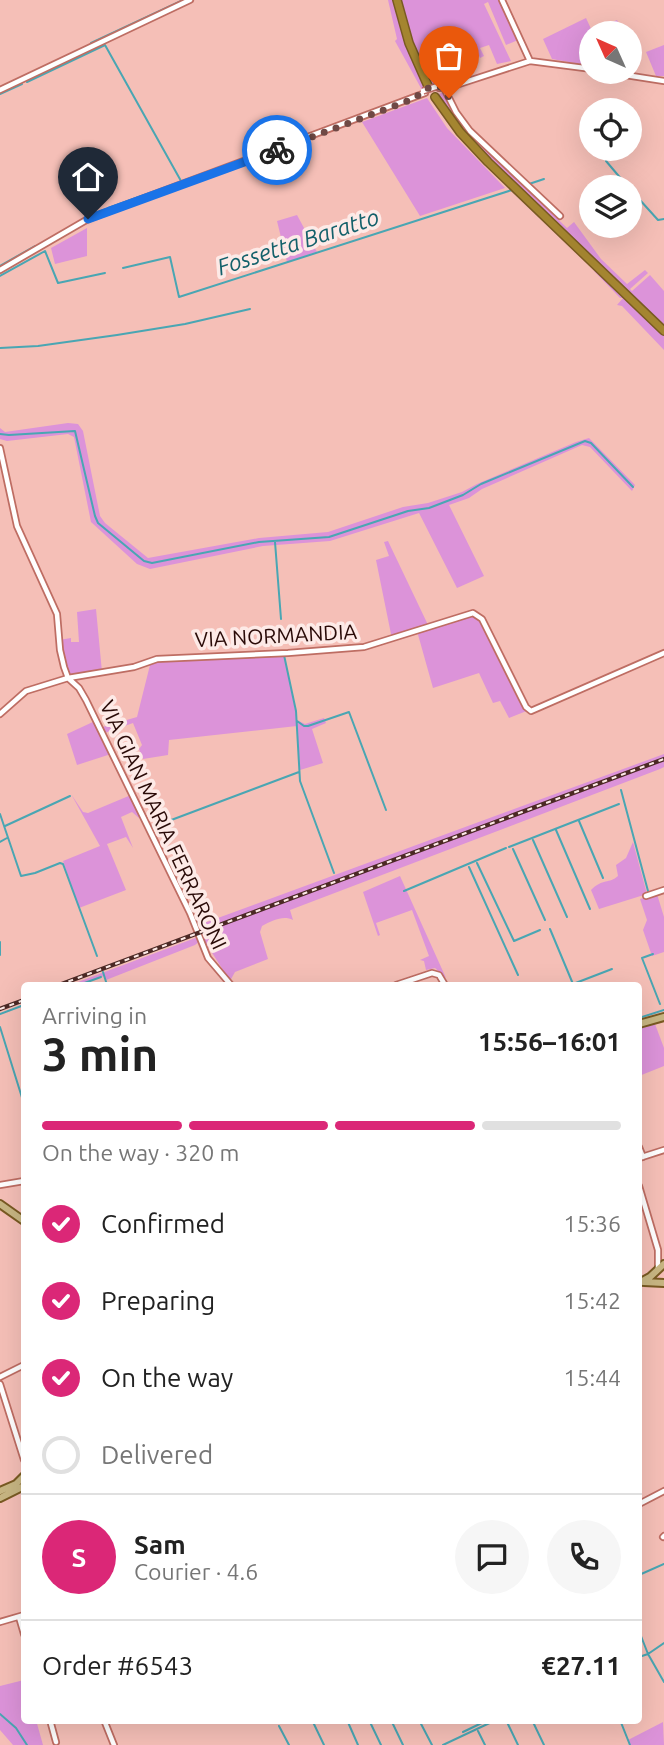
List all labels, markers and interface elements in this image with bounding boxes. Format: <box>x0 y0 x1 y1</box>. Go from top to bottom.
north arrow <box>579 21 642 84</box>
map controls <box>579 21 642 238</box>
pin <box>419 26 479 98</box>
icon: bag <box>430 37 468 75</box>
button: locate <box>579 98 642 161</box>
courier <box>242 115 312 185</box>
icon: bike <box>258 131 296 169</box>
pin <box>58 147 118 219</box>
icon: home <box>69 158 107 196</box>
button: layers <box>579 175 642 238</box>
water label: Fossetta Baratto <box>214 204 382 279</box>
street label: VIA NORMANDIA <box>194 619 358 651</box>
street label: VIA GIAN MARIA FERRARONI <box>96 696 232 953</box>
text: Arriving in <box>42 1003 147 1028</box>
text: 15:56–16:01 <box>478 1027 621 1056</box>
text: 3 min <box>42 1028 158 1080</box>
text: On the way · 320 m <box>42 1140 239 1165</box>
icon: check <box>42 1205 80 1243</box>
text: Confirmed <box>101 1209 225 1238</box>
text: 15:36 <box>563 1211 621 1236</box>
icon: check <box>42 1282 80 1320</box>
text: Preparing <box>101 1286 215 1315</box>
text: 15:42 <box>563 1288 621 1313</box>
icon: check <box>42 1359 80 1397</box>
text: On the way <box>101 1363 233 1392</box>
text: 15:44 <box>563 1365 621 1390</box>
text: Delivered <box>101 1440 213 1469</box>
button: chat <box>455 1520 529 1594</box>
button: phone <box>547 1520 621 1594</box>
text: Sam <box>134 1530 186 1559</box>
text: S <box>72 1543 86 1572</box>
text: Courier · 4.6 <box>134 1559 258 1584</box>
text: Order #6543 <box>42 1651 193 1680</box>
text: €27.11 <box>541 1651 621 1680</box>

